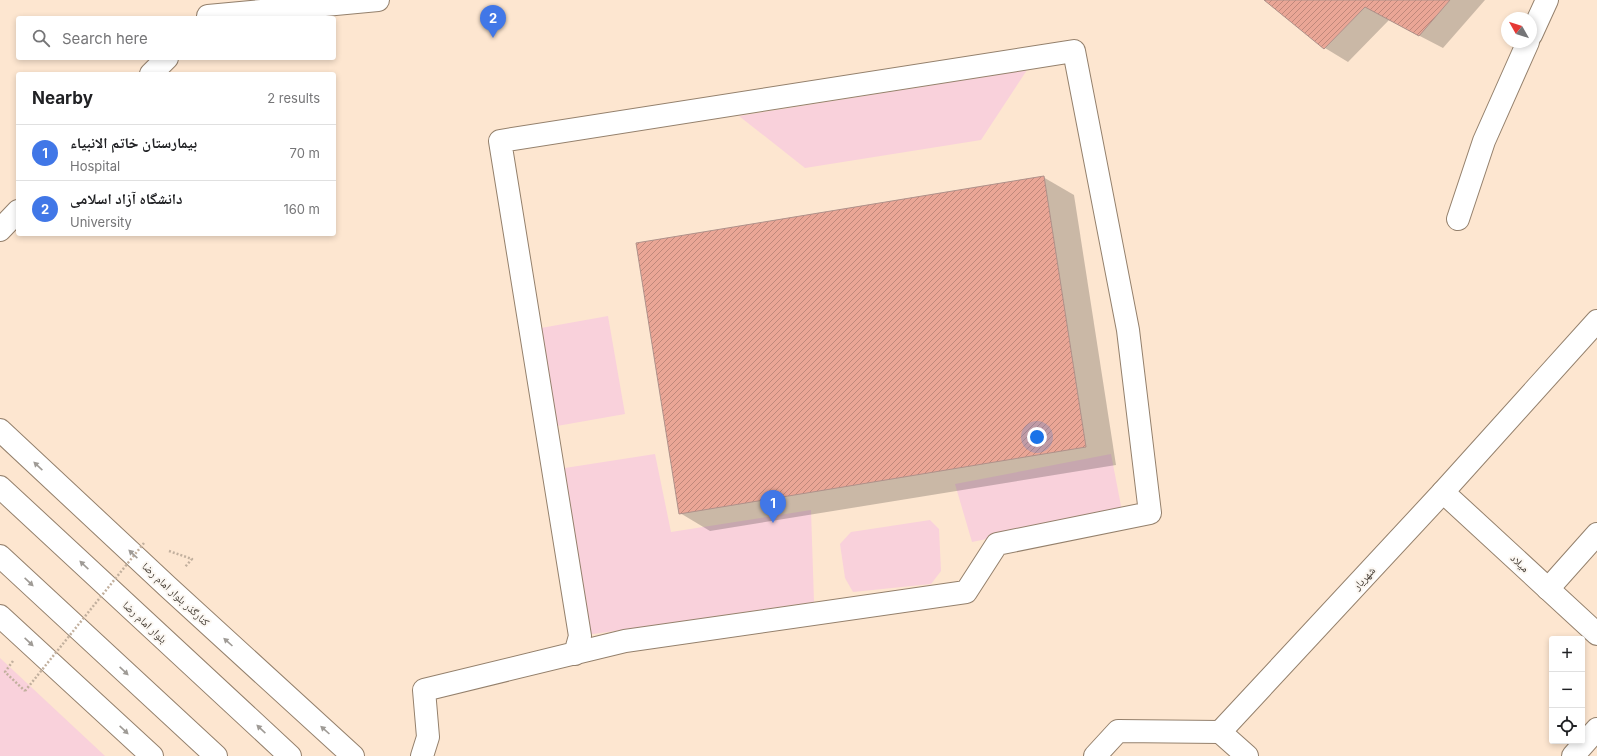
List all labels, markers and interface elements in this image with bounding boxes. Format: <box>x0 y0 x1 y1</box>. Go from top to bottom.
pin: 2 <box>480 5 506 38</box>
north arrow <box>1501 12 1537 48</box>
search box <box>16 16 336 60</box>
icon: search <box>30 27 52 49</box>
text: Search here <box>62 29 148 48</box>
text: Nearby <box>32 88 93 108</box>
text: 2 results <box>267 90 320 106</box>
text: بیمارستان خاتم الانبیاء <box>70 133 197 152</box>
text: 1 <box>42 145 48 161</box>
text: 70 m <box>290 145 320 161</box>
text: Hospital <box>70 158 120 174</box>
text: دانشگاه آزاد اسلامی <box>70 189 183 208</box>
text: 2 <box>41 201 49 217</box>
text: 160 m <box>283 201 320 217</box>
text: University <box>70 214 132 230</box>
your location <box>1027 427 1047 447</box>
one-way arrow <box>33 461 43 470</box>
pin: 1 <box>760 490 786 523</box>
one-way arrow <box>128 549 138 559</box>
street label: میلاد <box>1508 551 1532 575</box>
street label: کنارگذر بلوار امام رضا <box>140 559 212 629</box>
one-way arrow <box>79 560 89 570</box>
street label: شهریار <box>1349 563 1378 593</box>
one-way arrow <box>23 578 34 587</box>
street label: بلوار امام رضا <box>120 598 170 646</box>
map controls <box>1549 636 1585 744</box>
button: + <box>1549 636 1585 672</box>
one-way arrow <box>24 638 34 647</box>
one-way arrow <box>224 638 233 647</box>
one-way arrow <box>119 666 129 675</box>
button: − <box>1549 672 1585 708</box>
button: locate <box>1549 708 1585 744</box>
one-way arrow <box>256 725 266 734</box>
one-way arrow <box>319 725 330 734</box>
one-way arrow <box>119 726 130 735</box>

